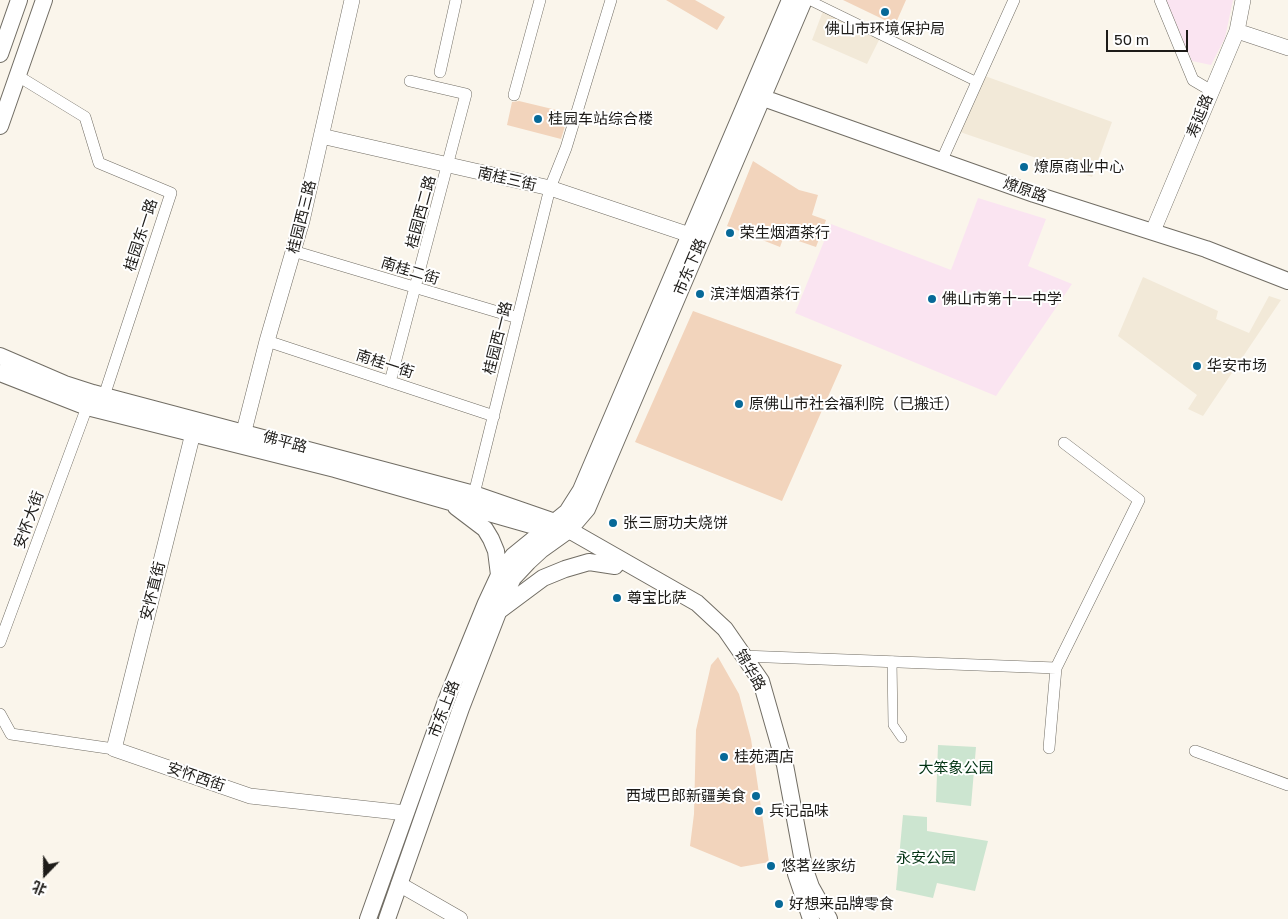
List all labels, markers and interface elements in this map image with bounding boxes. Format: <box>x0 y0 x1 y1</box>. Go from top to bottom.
marker: 佛山市环境保护局 <box>879 6 891 18</box>
place label: 佛山市环境保护局 <box>825 20 945 38</box>
scale bar <box>1108 20 1190 52</box>
text: 50 m <box>1114 30 1149 48</box>
street label: 寿延路 <box>1183 92 1217 140</box>
place label: 桂园车站综合楼 <box>548 110 653 128</box>
marker: 桂园车站综合楼 <box>532 113 544 125</box>
place label: 燎原商业中心 <box>1034 158 1124 176</box>
marker: 燎原商业中心 <box>1018 161 1030 173</box>
street label: 南桂三街 <box>476 163 538 195</box>
street label: 桂园西二路 <box>403 173 439 251</box>
street label: 燎原路 <box>1001 174 1049 206</box>
street label: 桂园西三路 <box>284 178 320 256</box>
street label: 桂园东一路 <box>121 197 161 273</box>
place label: 荣生烟酒茶行 <box>740 224 830 242</box>
marker: 荣生烟酒茶行 <box>724 227 736 239</box>
street label: 市东下路 <box>670 236 710 298</box>
street label: 南桂二街 <box>379 254 441 288</box>
place label: 滨洋烟酒茶行 <box>710 285 800 303</box>
marker: 滨洋烟酒茶行 <box>694 288 706 300</box>
place label: 佛山市第十一中学 <box>942 290 1062 308</box>
marker: 佛山市第十一中学 <box>926 293 938 305</box>
street label: 桂园西一路 <box>480 299 516 377</box>
street label: 南桂一街 <box>354 346 416 382</box>
place label: 华安市场 <box>1207 357 1267 375</box>
marker: 华安市场 <box>1191 360 1203 372</box>
place label: 原佛山市社会福利院（已搬迁） <box>749 395 959 413</box>
marker: 原佛山市社会福利院（已搬迁） <box>733 398 745 410</box>
street label: 佛平路 <box>261 427 309 457</box>
street label: 安怀大街 <box>10 489 48 551</box>
place label: 张三厨功夫烧饼 <box>623 514 728 532</box>
marker: 张三厨功夫烧饼 <box>607 517 619 529</box>
street label: 安怀直街 <box>137 560 169 622</box>
place label: 尊宝比萨 <box>627 589 687 607</box>
marker: 尊宝比萨 <box>611 592 623 604</box>
street label: 锦华路 <box>731 646 769 694</box>
street label: 市东上路 <box>425 678 463 740</box>
place label: 桂苑酒店 <box>734 748 794 766</box>
marker: 桂苑酒店 <box>718 751 730 763</box>
street label: 安怀西街 <box>165 759 227 795</box>
park label: 大笨象公园 <box>919 759 993 777</box>
place label: 西域巴郎新疆美食 <box>626 787 746 805</box>
marker: 西域巴郎新疆美食 <box>750 790 762 802</box>
place label: 兵记品味 <box>769 802 829 820</box>
marker: 兵记品味 <box>753 805 765 817</box>
north arrow <box>20 849 70 899</box>
park label: 永安公园 <box>896 849 956 867</box>
place label: 悠茗丝家纺 <box>781 857 856 875</box>
marker: 悠茗丝家纺 <box>765 860 777 872</box>
text: 北 <box>30 878 49 899</box>
place label: 好想来品牌零食 <box>789 895 894 913</box>
marker: 好想来品牌零食 <box>773 898 785 910</box>

